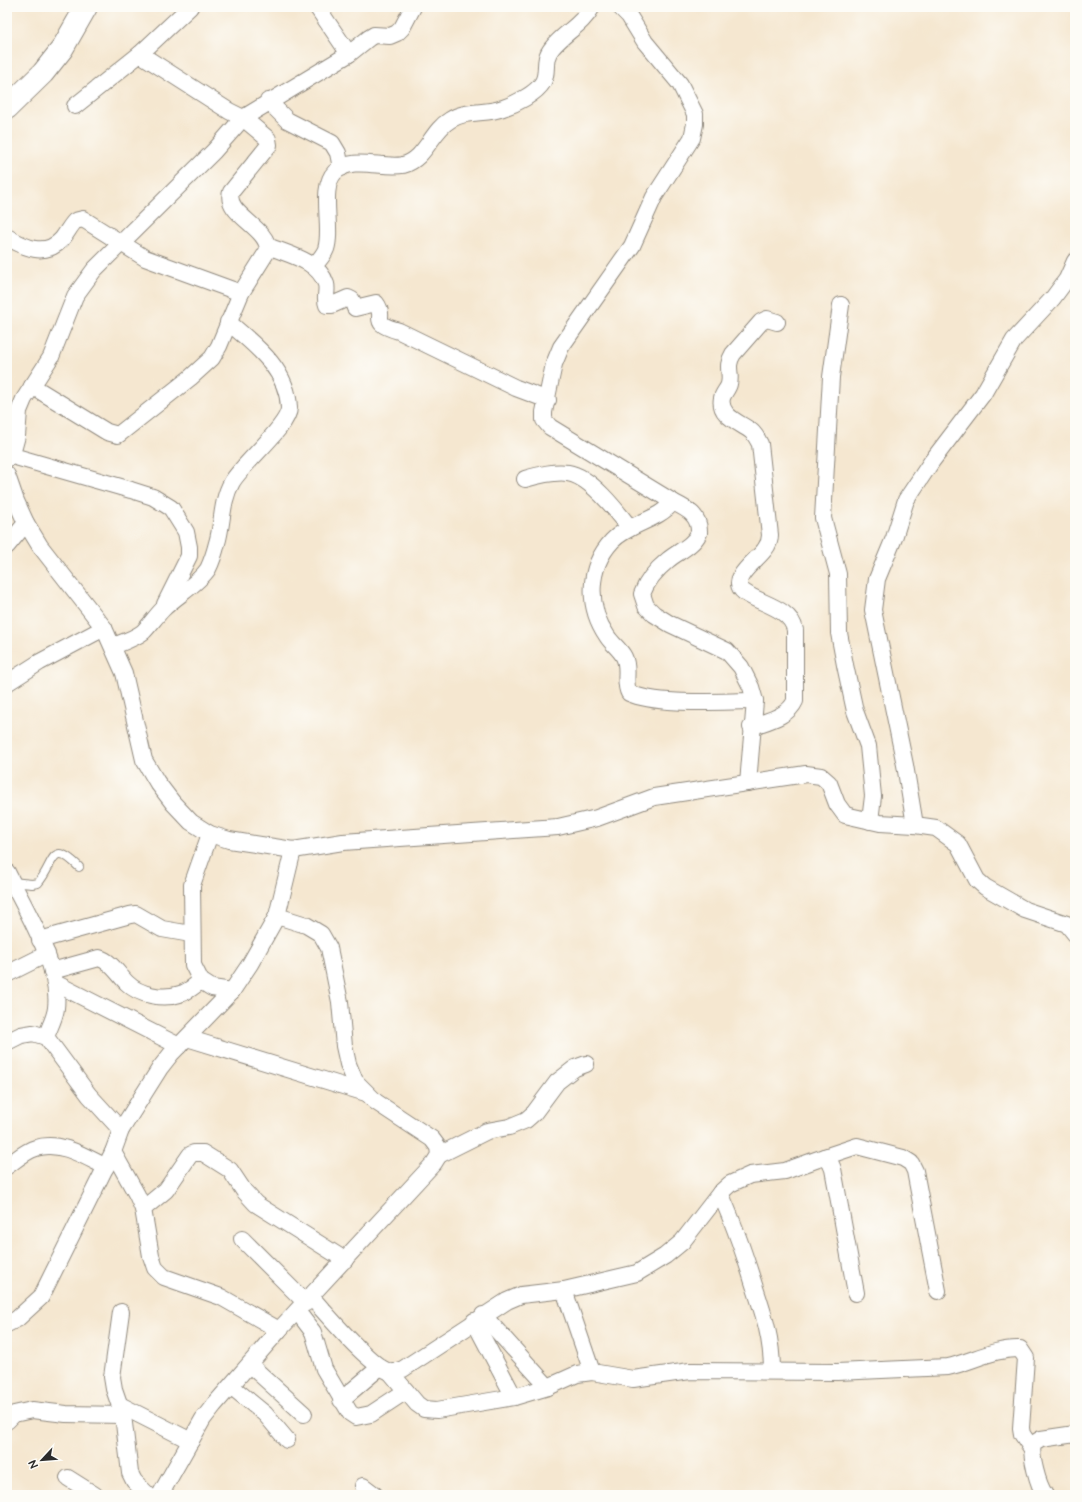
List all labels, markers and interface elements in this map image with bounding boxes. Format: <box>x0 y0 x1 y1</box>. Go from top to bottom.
north arrow <box>22 1440 62 1480</box>
text: N <box>25 1458 42 1471</box>

